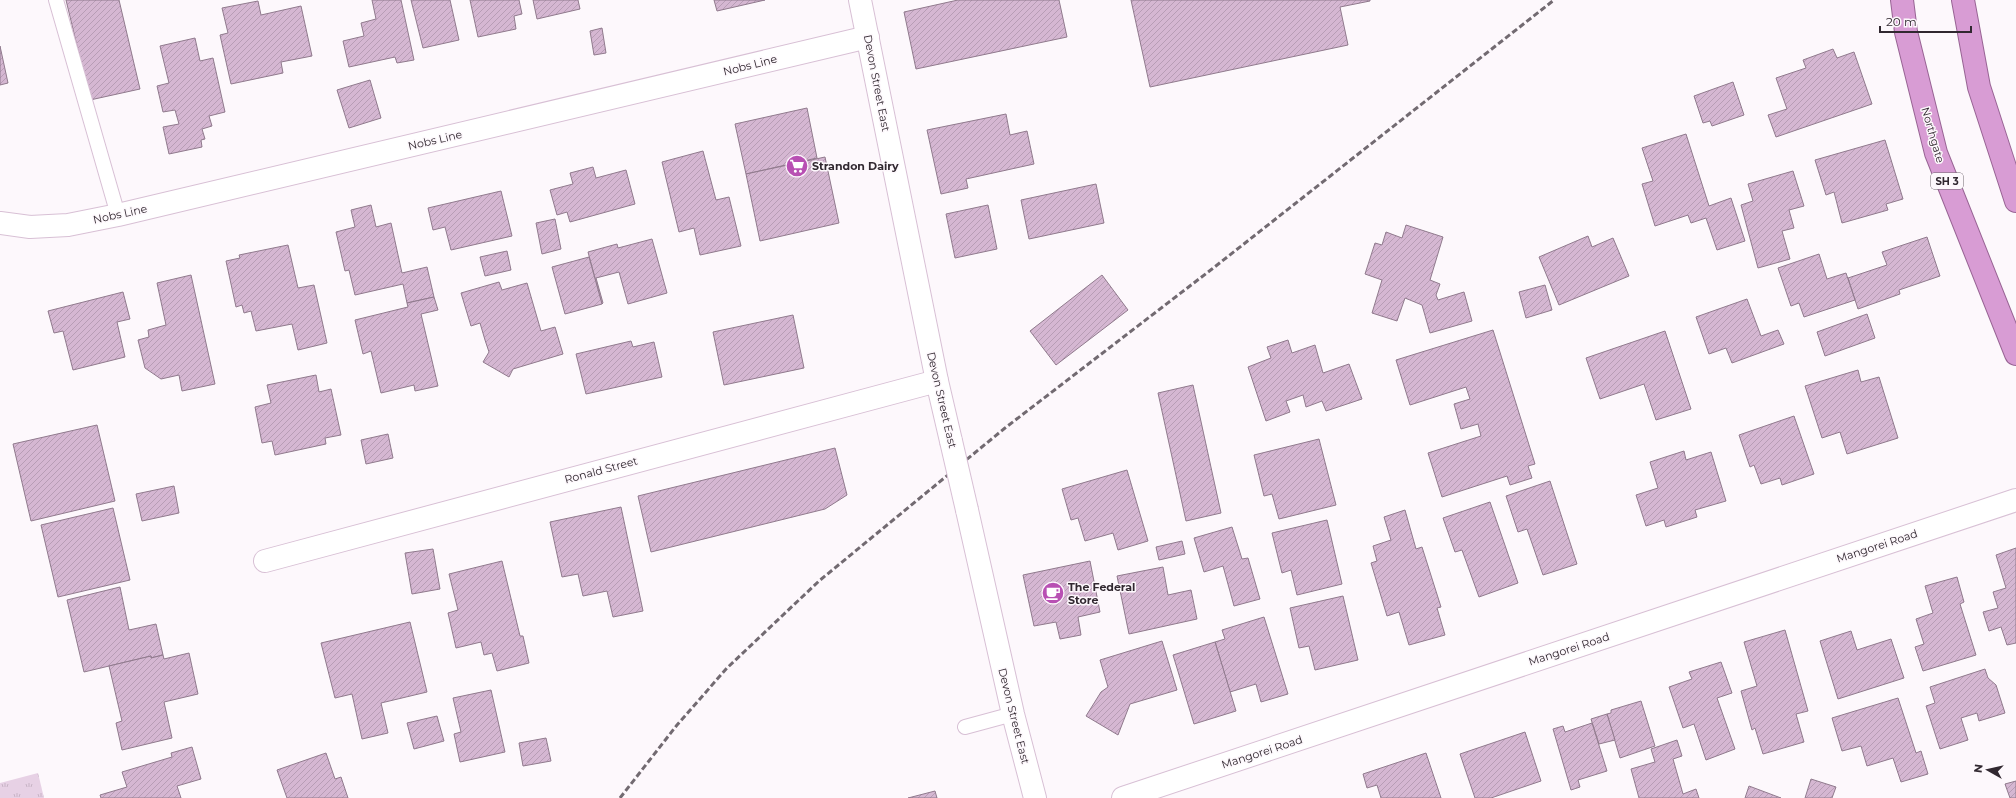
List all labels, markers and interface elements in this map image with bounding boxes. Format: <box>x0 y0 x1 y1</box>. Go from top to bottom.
scale bar <box>1880 8 1971 34</box>
text: 20 m <box>1886 14 1917 29</box>
street label: Devon Street East <box>861 33 893 133</box>
street label: Nobs Line <box>722 51 779 78</box>
street label: Northgate <box>1918 106 1948 165</box>
street label: Nobs Line <box>407 127 464 153</box>
supermarket icon: Strandon Dairy <box>784 153 810 179</box>
place label: Strandon Dairy <box>812 159 899 173</box>
road number: SH 3 <box>1931 173 1963 189</box>
street label: Nobs Line <box>92 201 149 227</box>
street label: Devon Street East <box>924 350 960 450</box>
street label: Ronald Street <box>563 453 640 487</box>
street label: Mangorei Road <box>1835 526 1919 566</box>
cafe icon: The Federal Store <box>1040 580 1066 606</box>
place label: The Federal Store <box>1068 580 1135 607</box>
street label: Mangorei Road <box>1527 629 1611 669</box>
street label: Devon Street East <box>995 667 1033 766</box>
street label: Mangorei Road <box>1220 732 1304 772</box>
north arrow <box>1968 750 2008 790</box>
text: N <box>1971 763 1986 774</box>

